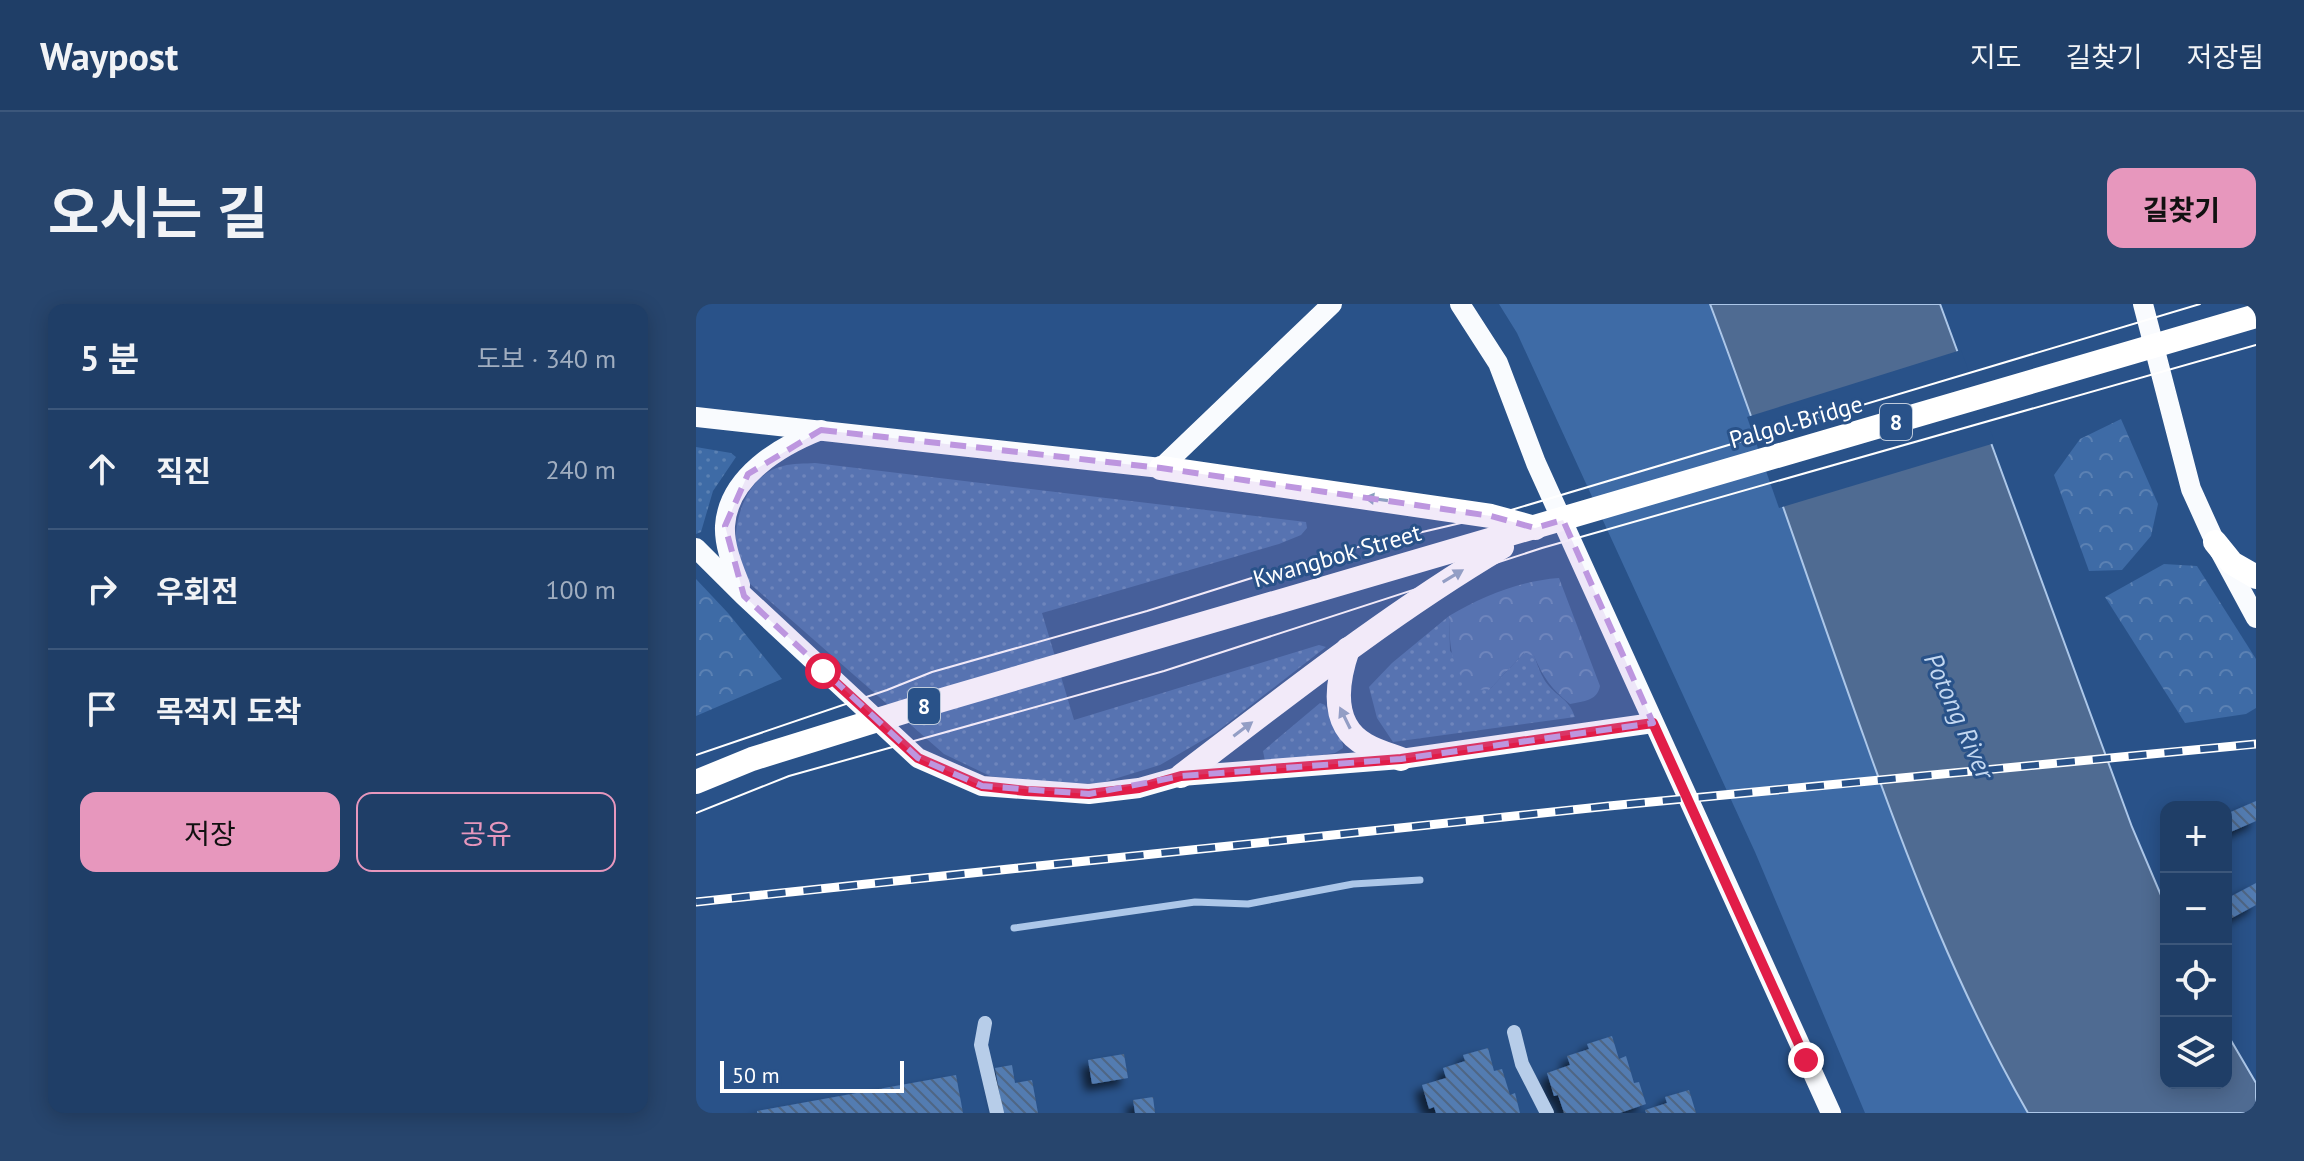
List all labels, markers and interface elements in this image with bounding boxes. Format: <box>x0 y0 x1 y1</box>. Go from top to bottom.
text: Waypost <box>40 31 178 80</box>
text: 지도 <box>1970 38 2021 75</box>
text: 길찾기 <box>2065 38 2143 75</box>
text: 저장됨 <box>2187 38 2264 75</box>
button: 길찾기 <box>2107 168 2256 248</box>
text: 오시는 길 <box>48 176 268 248</box>
text: 5 분 <box>80 336 139 380</box>
text: 도보 · 340 m <box>477 342 616 375</box>
street label: Palgol Bridge <box>1726 388 1866 455</box>
road number: 8 <box>1880 404 1912 440</box>
icon: ahead <box>80 447 124 491</box>
text: 직진 <box>156 451 211 490</box>
text: 240 m <box>545 453 616 486</box>
one-way arrow <box>1363 492 1388 505</box>
street label: Kwangbok Street <box>1249 517 1424 594</box>
icon: right <box>80 567 124 611</box>
one-way arrow <box>1442 570 1464 584</box>
text: 우회전 <box>156 571 239 610</box>
text: 100 m <box>545 573 616 606</box>
water label: Potong River <box>1917 648 2002 785</box>
route start <box>805 653 841 689</box>
icon: arrive <box>80 687 124 731</box>
road number: 8 <box>908 688 940 724</box>
text: 목적지 도착 <box>156 691 302 730</box>
one-way arrow <box>1338 706 1352 729</box>
one-way arrow <box>1233 721 1253 737</box>
button: 저장 <box>80 792 340 872</box>
button: 공유 <box>356 792 616 872</box>
map controls <box>2160 801 2232 1089</box>
button: + <box>2160 801 2232 873</box>
button: − <box>2160 873 2232 945</box>
button: locate <box>2160 945 2232 1017</box>
button: layers <box>2160 1017 2232 1089</box>
route end <box>1788 1042 1824 1078</box>
scale bar <box>720 1057 904 1093</box>
text: 50 m <box>732 1061 780 1089</box>

